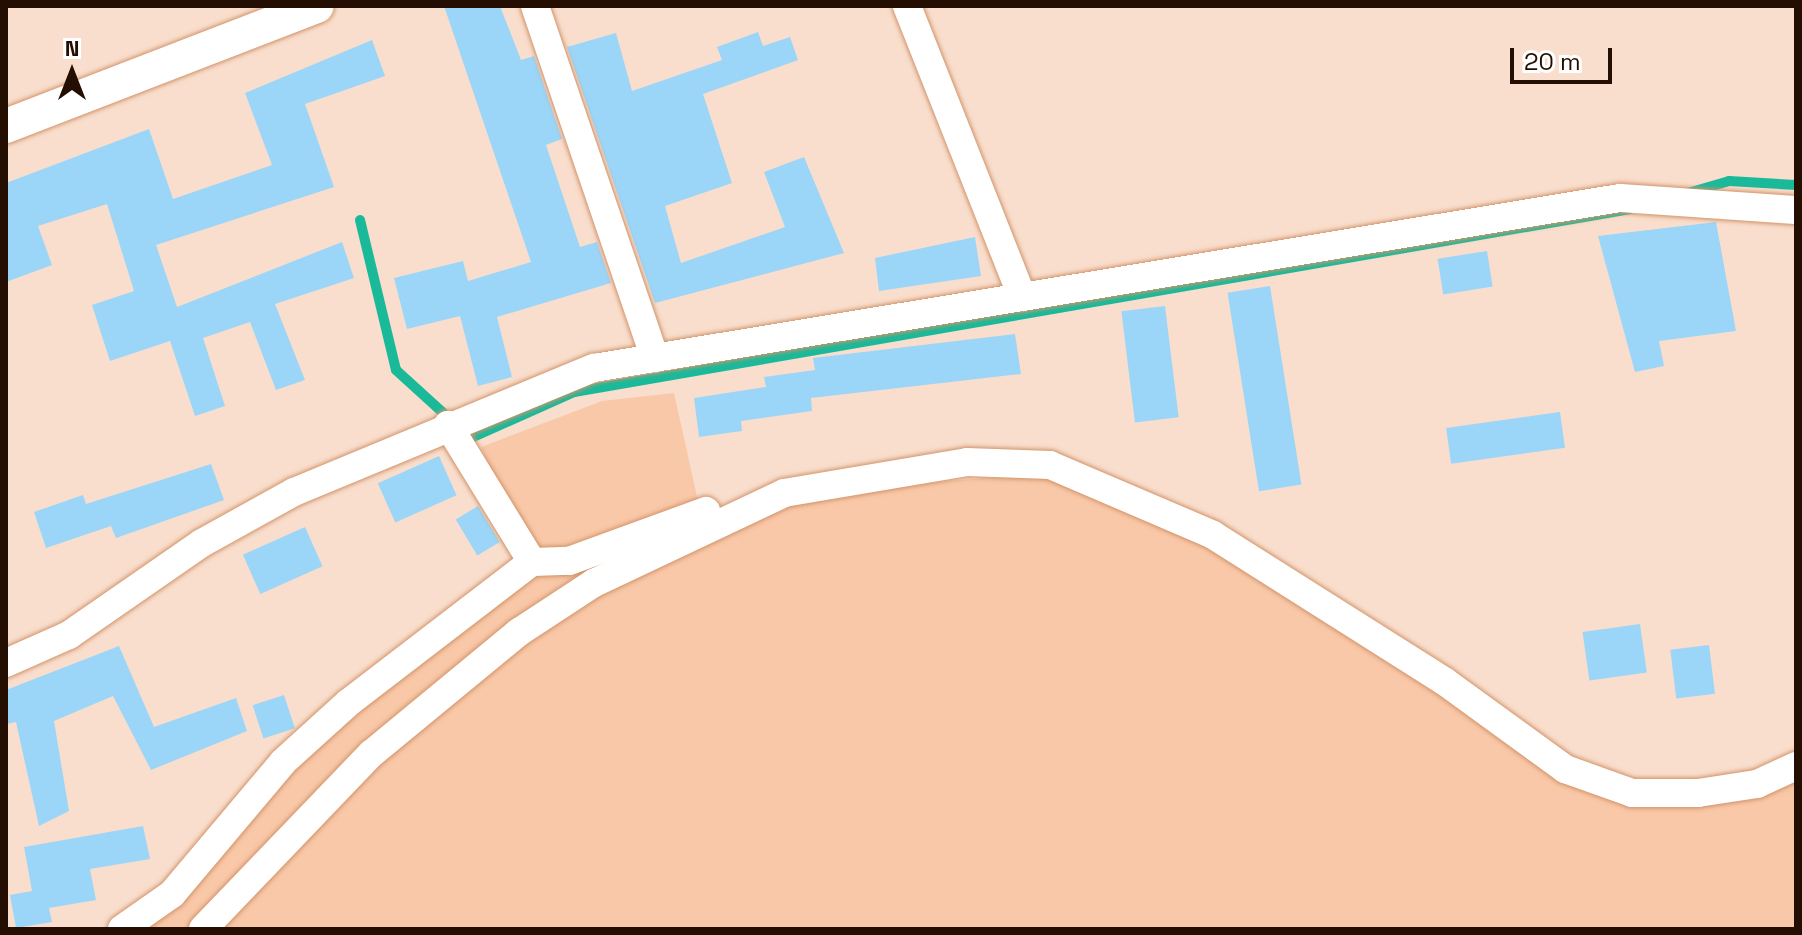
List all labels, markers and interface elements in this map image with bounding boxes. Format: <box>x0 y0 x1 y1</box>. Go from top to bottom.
north arrow <box>32 32 112 112</box>
scale bar <box>1514 32 1616 82</box>
text: N <box>65 34 79 62</box>
text: 20 m <box>1524 46 1581 77</box>

